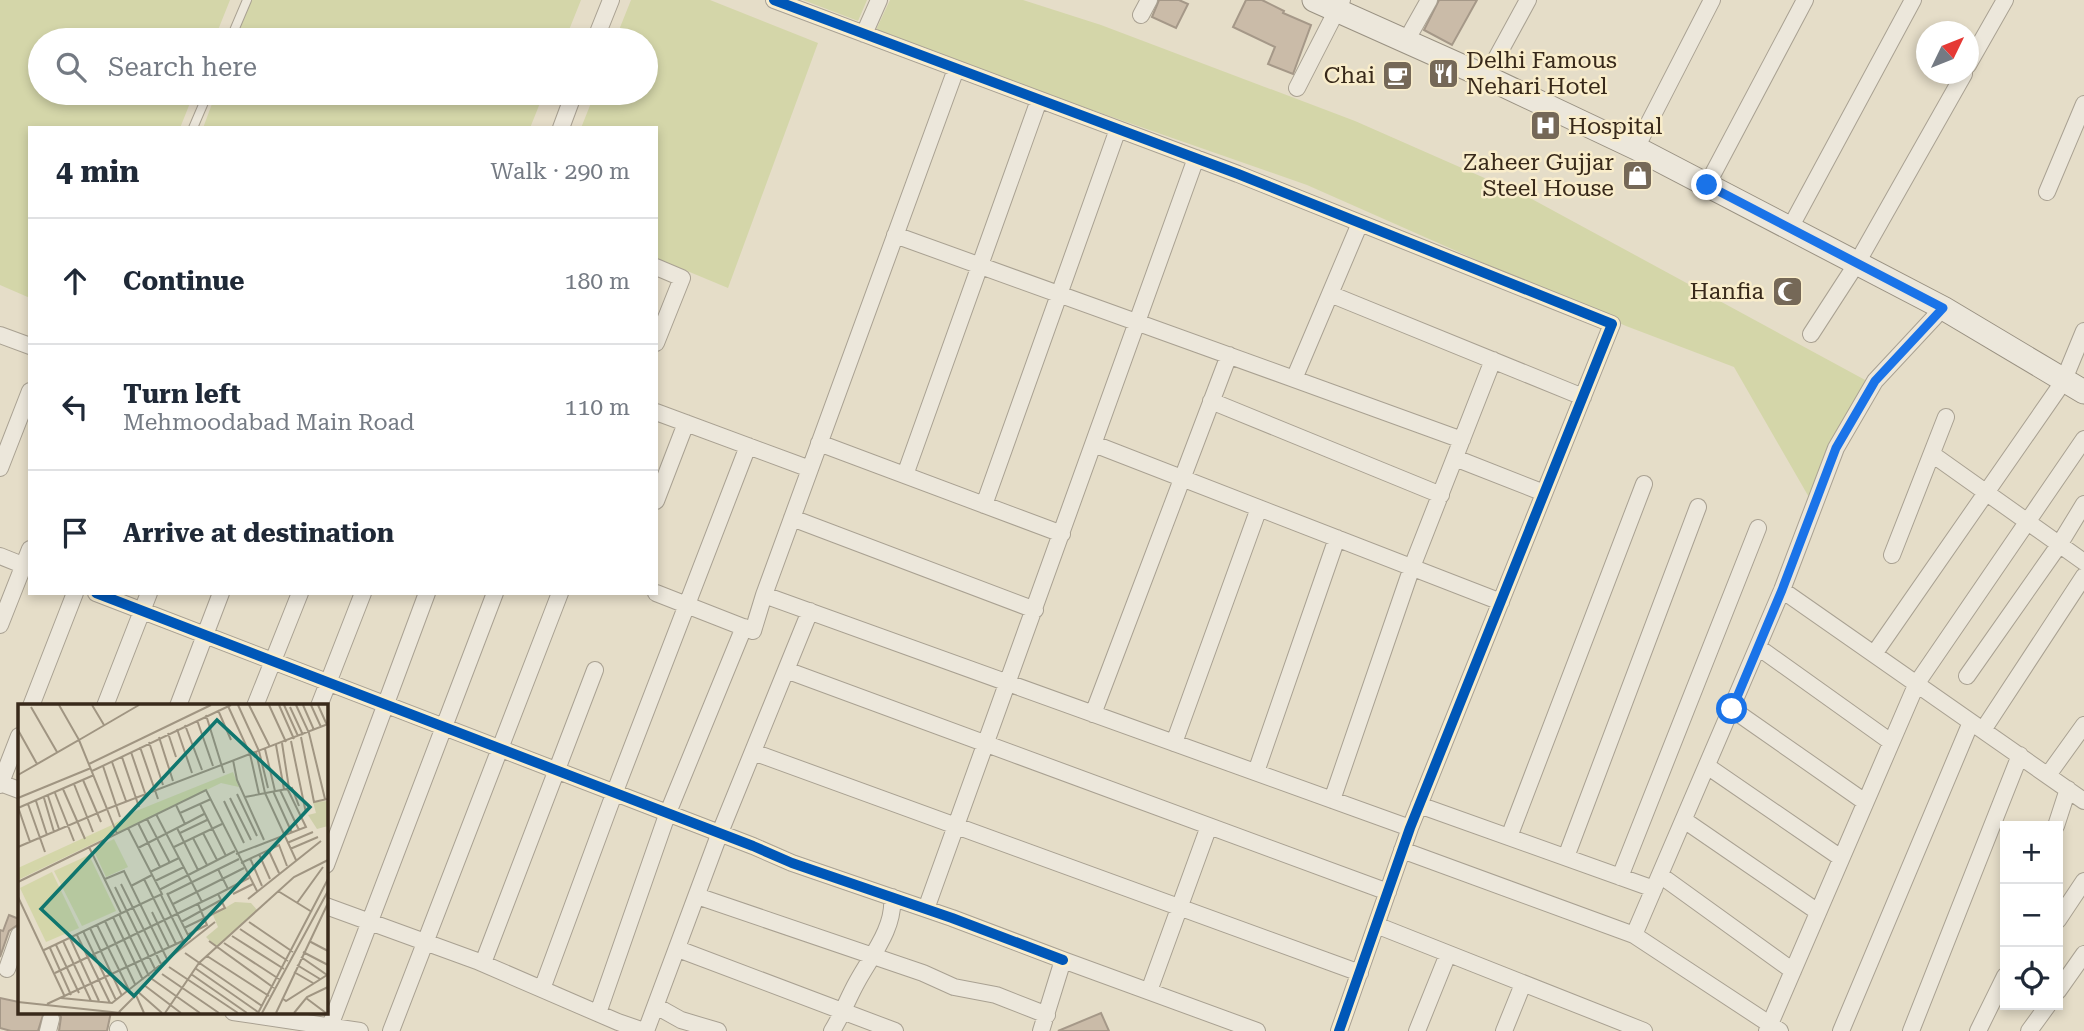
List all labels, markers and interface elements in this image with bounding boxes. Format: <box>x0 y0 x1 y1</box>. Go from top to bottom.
north arrow <box>1916 21 1979 84</box>
search box <box>28 28 658 105</box>
place label: Delhi Famous Nehari Hotel <box>1466 47 1617 100</box>
icon: search <box>52 48 90 86</box>
text: Search here <box>108 52 257 82</box>
restaurant icon: Delhi Famous Nehari Hotel <box>1426 56 1460 90</box>
cafe icon: Chai <box>1381 58 1415 92</box>
place label: Chai <box>1324 62 1375 89</box>
hospital icon: Hospital <box>1528 109 1562 143</box>
place label: Hospital <box>1568 113 1662 140</box>
place label: Zaheer Gujjar Steel House <box>1463 149 1614 202</box>
text: 4 min <box>56 154 139 189</box>
text: Walk · 290 m <box>491 158 630 185</box>
shop icon: Zaheer Gujjar Steel House <box>1620 158 1654 192</box>
route end <box>1691 169 1722 200</box>
icon: ahead <box>56 262 94 300</box>
text: Continue <box>123 266 245 296</box>
text: 180 m <box>565 268 630 295</box>
mosque icon: Hanfia <box>1770 274 1804 308</box>
place label: Hanfia <box>1690 278 1765 305</box>
text: Turn left <box>123 379 241 409</box>
icon: left <box>56 388 94 426</box>
text: 110 m <box>565 394 630 421</box>
text: Mehmoodabad Main Road <box>123 409 414 436</box>
icon: arrive <box>56 514 94 552</box>
text: Arrive at destination <box>123 518 394 548</box>
route start <box>1716 693 1747 724</box>
inset map <box>18 704 327 1014</box>
map controls <box>2000 821 2063 1010</box>
button: + <box>2000 821 2063 884</box>
button: − <box>2000 884 2063 947</box>
button: locate <box>2000 947 2063 1010</box>

